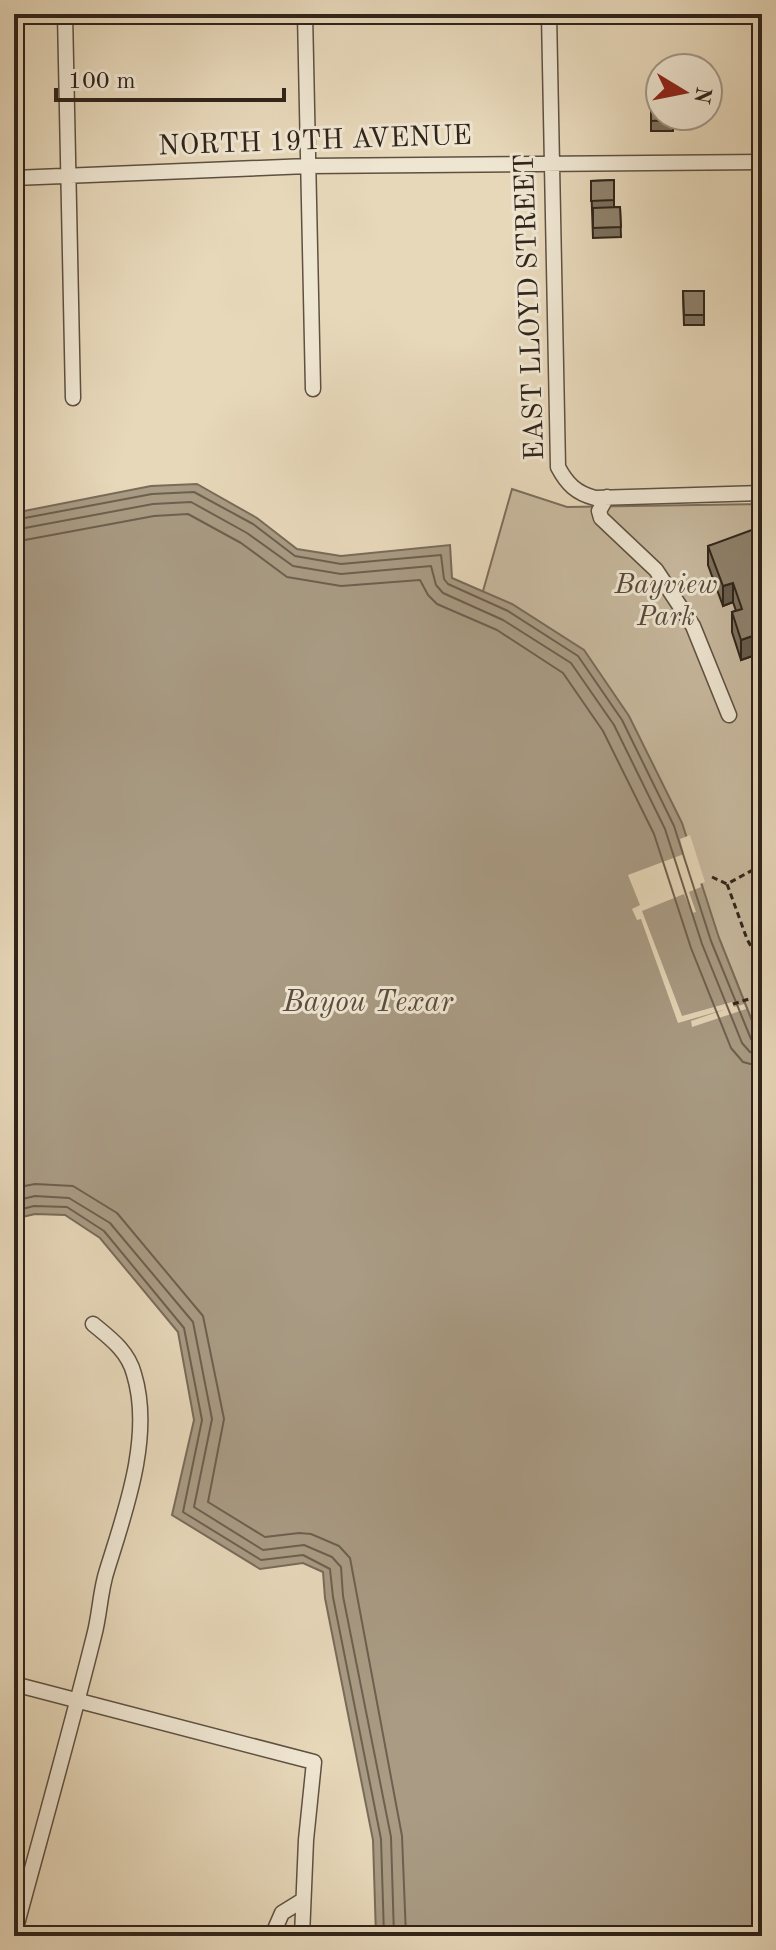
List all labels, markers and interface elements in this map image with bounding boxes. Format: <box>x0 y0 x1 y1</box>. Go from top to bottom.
scale bar <box>56 52 284 102</box>
north arrow <box>644 52 724 132</box>
text: 100 m <box>68 70 136 94</box>
text: N <box>689 85 714 105</box>
street label: NORTH 19TH AVENUE <box>158 123 472 161</box>
street label: EAST LLOYD STREET <box>512 153 550 461</box>
park label: Bayview Park <box>614 572 717 632</box>
water label: Bayou Texar <box>282 988 454 1018</box>

